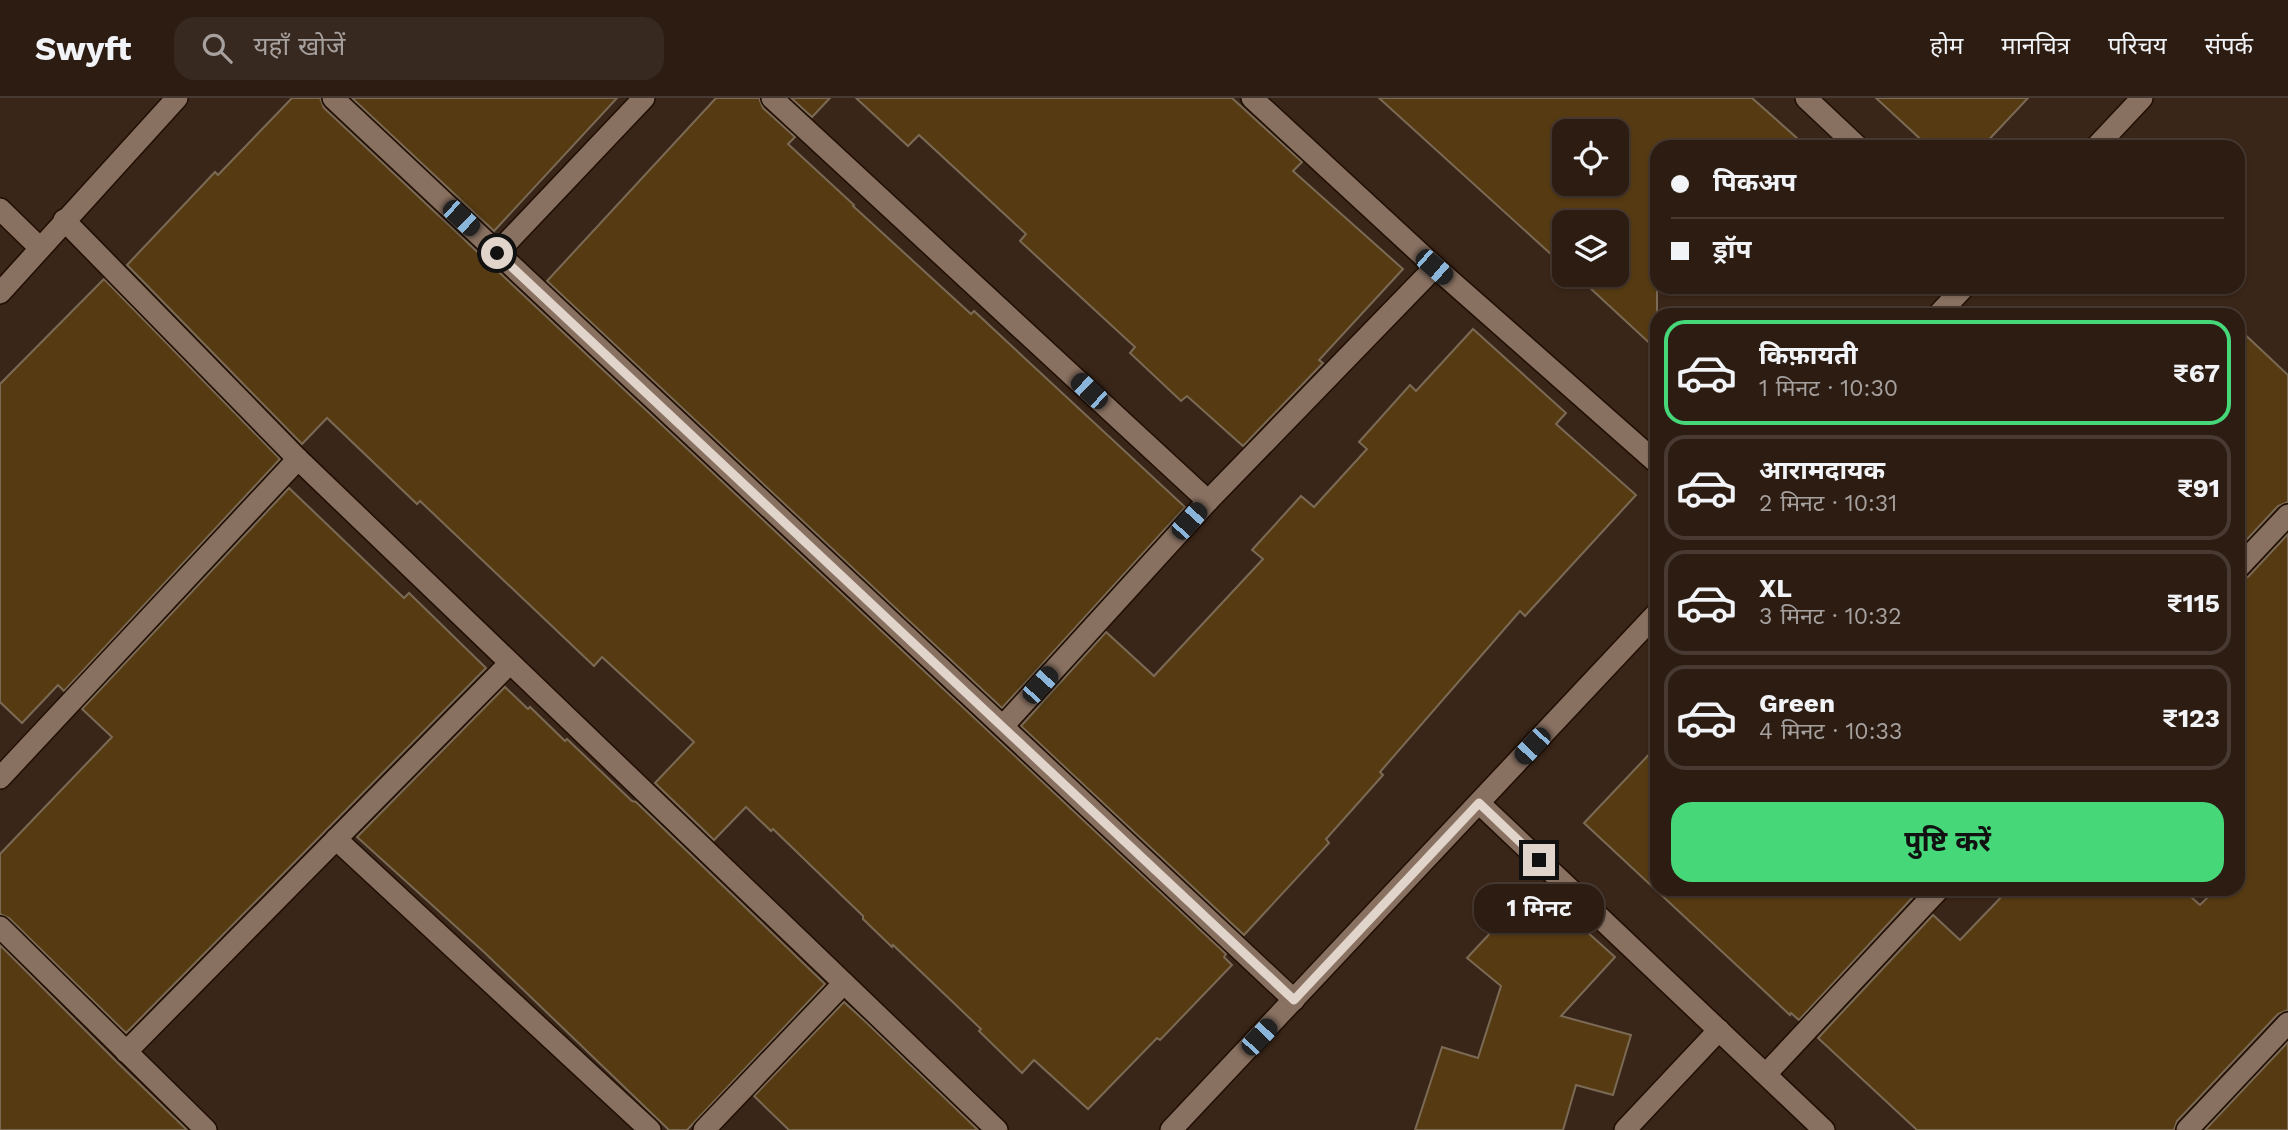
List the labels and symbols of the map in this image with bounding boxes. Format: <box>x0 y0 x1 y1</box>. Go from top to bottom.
car <box>439 196 484 240</box>
route start <box>481 237 513 269</box>
car <box>1412 245 1457 289</box>
car <box>1067 369 1112 413</box>
car <box>1168 498 1211 544</box>
car <box>1019 662 1062 708</box>
car <box>1510 723 1555 769</box>
route end <box>1523 844 1555 876</box>
callout: 1 मिनट <box>1474 884 1604 934</box>
car <box>1237 1014 1282 1060</box>

